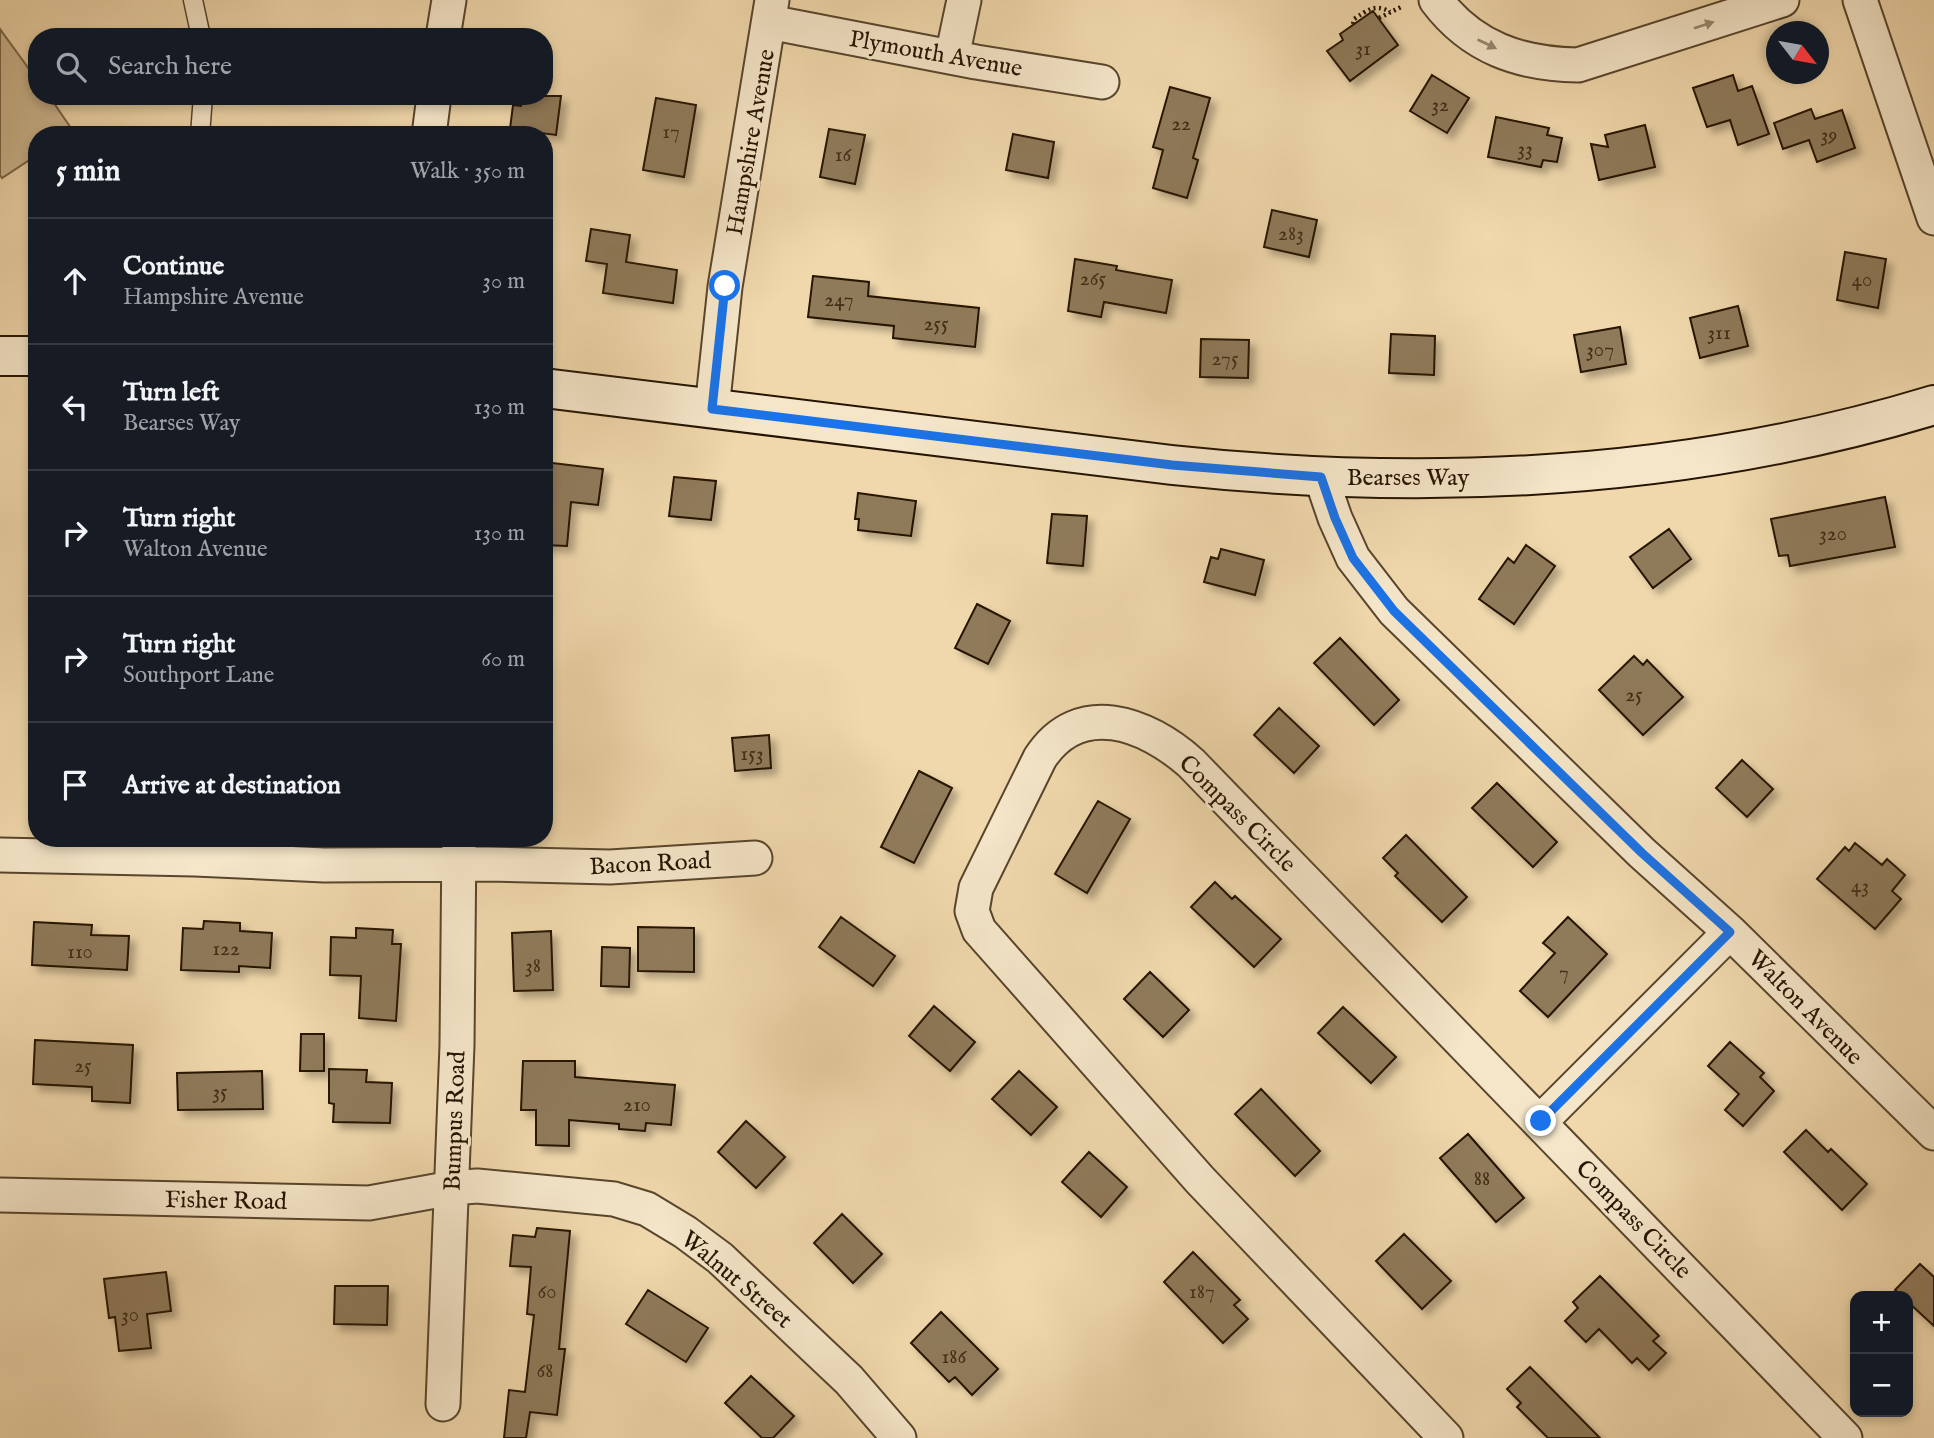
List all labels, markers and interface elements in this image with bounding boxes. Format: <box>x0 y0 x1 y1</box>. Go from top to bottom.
one-way arrow <box>1694 19 1715 29</box>
north arrow <box>1766 21 1829 84</box>
street label: Plymouth Avenue <box>847 24 1025 85</box>
search box <box>28 28 553 105</box>
house number: 31 <box>1355 36 1371 63</box>
one-way arrow <box>1477 39 1497 50</box>
street label: Hampshire Avenue <box>720 47 783 238</box>
icon: search <box>52 48 90 86</box>
text: Search here <box>108 50 232 83</box>
house number: 32 <box>1431 92 1449 119</box>
house number: 22 <box>1171 111 1191 138</box>
house number: 17 <box>662 119 680 146</box>
house number: 39 <box>1820 122 1838 149</box>
house number: 33 <box>1517 136 1533 163</box>
house number: 16 <box>835 142 852 169</box>
text: 5 min <box>56 153 121 191</box>
text: Walk · 350 m <box>410 157 525 186</box>
house number: 283 <box>1278 221 1304 248</box>
text: Continue <box>123 250 224 283</box>
icon: ahead <box>56 262 94 300</box>
house number: 265 <box>1080 266 1107 293</box>
text: 30 m <box>482 267 525 296</box>
house number: 40 <box>1852 267 1872 294</box>
route start <box>709 270 740 301</box>
text: Hampshire Avenue <box>123 283 304 312</box>
house number: 247 <box>824 287 854 314</box>
house number: 255 <box>923 311 949 338</box>
house number: 311 <box>1707 320 1731 347</box>
house number: 307 <box>1586 337 1614 364</box>
house number: 275 <box>1211 346 1239 373</box>
text: Turn left <box>123 376 220 409</box>
icon: left <box>56 388 94 426</box>
text: 130 m <box>474 393 525 422</box>
text: Bearses Way <box>123 409 240 438</box>
street label: Bearses Way <box>1347 463 1469 494</box>
text: Turn right <box>123 502 236 535</box>
icon: right <box>56 514 94 552</box>
text: 130 m <box>474 519 525 548</box>
house number: 320 <box>1819 521 1847 548</box>
text: Walton Avenue <box>123 535 267 564</box>
text: Turn right <box>123 628 236 661</box>
icon: right <box>56 640 94 678</box>
text: 60 m <box>481 645 525 674</box>
text: Southport Lane <box>123 661 274 690</box>
house number: 25 <box>1625 682 1643 709</box>
house number: 153 <box>740 741 764 768</box>
street label: Compass Circle <box>1171 749 1302 880</box>
icon: arrive <box>56 766 94 804</box>
text: Arrive at destination <box>123 769 341 802</box>
street label: Bacon Road <box>589 846 712 883</box>
house number: 43 <box>1851 873 1869 900</box>
house number: 122 <box>212 936 240 963</box>
house number: 110 <box>67 939 93 966</box>
street label: Walton Avenue <box>1741 944 1869 1072</box>
house number: 38 <box>525 953 541 980</box>
house number: 7 <box>1559 960 1569 987</box>
street label: Bumpus Road <box>438 1050 473 1192</box>
house number: 25 <box>74 1053 92 1080</box>
house number: 35 <box>212 1079 228 1106</box>
house number: 210 <box>623 1092 651 1119</box>
route end <box>1525 1105 1556 1136</box>
street label: Compass Circle <box>1568 1154 1698 1286</box>
house number: 88 <box>1474 1166 1490 1193</box>
street label: Fisher Road <box>165 1185 287 1218</box>
street label: Walnut Street <box>674 1224 798 1336</box>
house number: 60 <box>537 1279 557 1306</box>
house number: 187 <box>1189 1279 1215 1306</box>
map controls <box>1850 1291 1913 1417</box>
button: + <box>1850 1291 1913 1354</box>
house number: 30 <box>121 1302 139 1329</box>
house number: 186 <box>942 1344 968 1371</box>
button: − <box>1850 1354 1913 1417</box>
house number: 68 <box>536 1358 554 1385</box>

